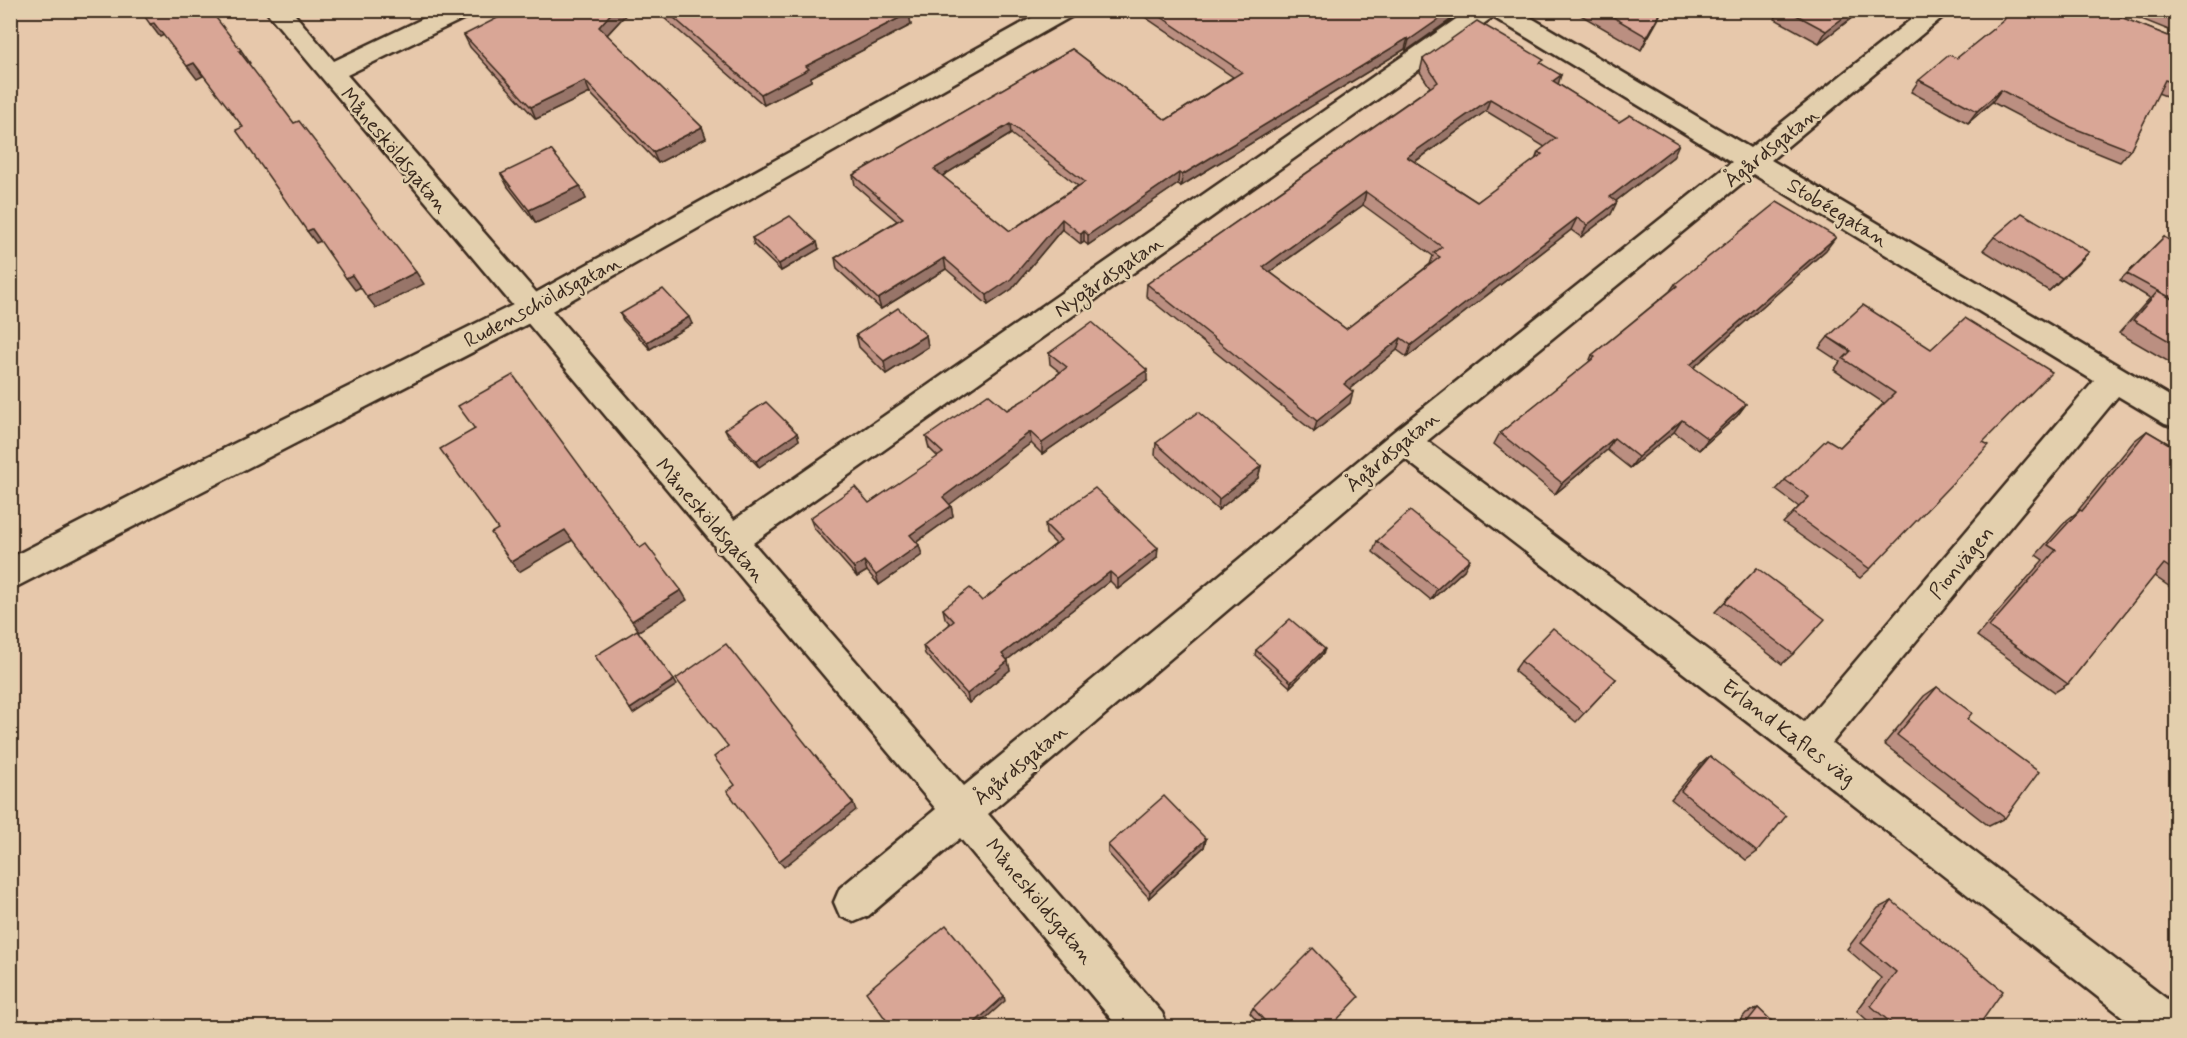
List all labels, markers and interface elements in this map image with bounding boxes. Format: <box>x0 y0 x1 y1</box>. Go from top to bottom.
street label: Månesköldsgatan <box>333 82 455 220</box>
street label: Ågårdsgatan <box>1719 101 1825 195</box>
street label: Stobéegatan <box>1782 172 1894 254</box>
street label: Nygårdsgatan <box>1049 229 1170 325</box>
street label: Rudenschöldsgatan <box>459 248 626 355</box>
street label: Ågårdsgatan <box>1340 404 1446 499</box>
street label: Månesköldsgatan <box>648 453 772 589</box>
street label: Pionvägen <box>1923 520 2001 605</box>
street label: Erland Kafles väg <box>1716 673 1861 792</box>
street label: Ågårdsgatan <box>968 717 1074 812</box>
street label: Månesköldsgatan <box>978 833 1100 971</box>

